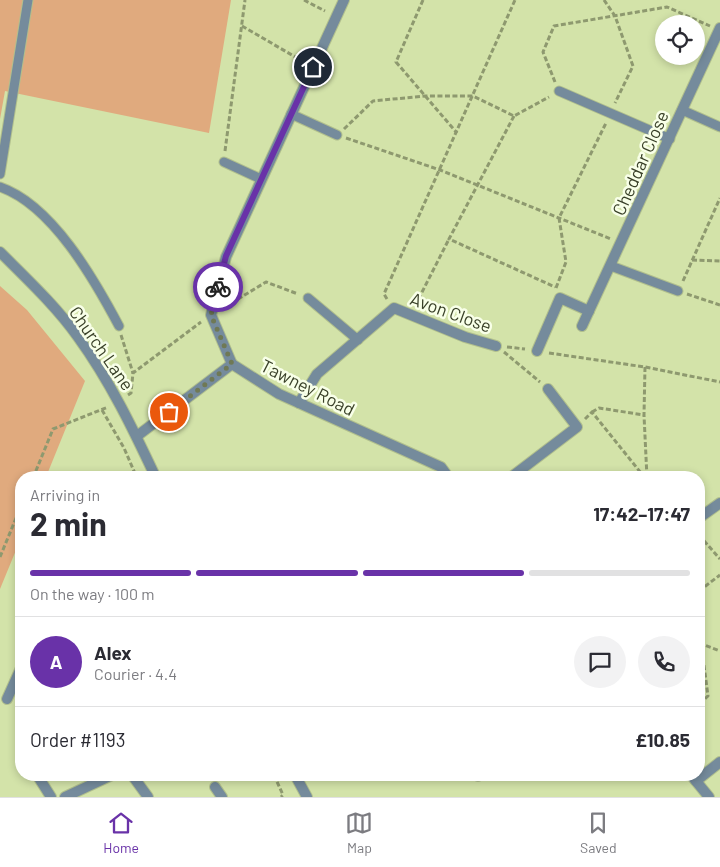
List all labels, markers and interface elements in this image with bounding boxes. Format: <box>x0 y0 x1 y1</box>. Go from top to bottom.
map controls <box>655 15 705 65</box>
button: locate <box>655 15 705 65</box>
pin <box>292 46 334 88</box>
icon: home <box>299 53 327 81</box>
street label: Cheddar Close <box>607 107 673 219</box>
courier <box>193 262 243 312</box>
icon: bike <box>204 273 232 301</box>
street label: Avon Close <box>407 287 495 337</box>
street label: Church Lane <box>65 302 139 394</box>
street label: Tawney Road <box>257 354 359 420</box>
pin <box>148 391 190 433</box>
icon: bag <box>155 398 183 426</box>
text: Arriving in <box>30 485 100 504</box>
text: 17:42–17:47 <box>593 502 690 525</box>
text: 2 min <box>30 504 107 542</box>
text: On the way · 100 m <box>30 584 155 603</box>
button: chat <box>574 636 626 688</box>
button: phone <box>638 636 690 688</box>
text: Alex <box>94 641 132 664</box>
text: A <box>50 650 62 673</box>
text: Courier · 4.4 <box>94 664 177 683</box>
text: Order #1193 <box>30 728 125 751</box>
text: £10.85 <box>635 728 690 751</box>
tab: Home <box>103 809 139 856</box>
tab: Map <box>345 809 373 856</box>
tab: Saved <box>580 809 617 856</box>

